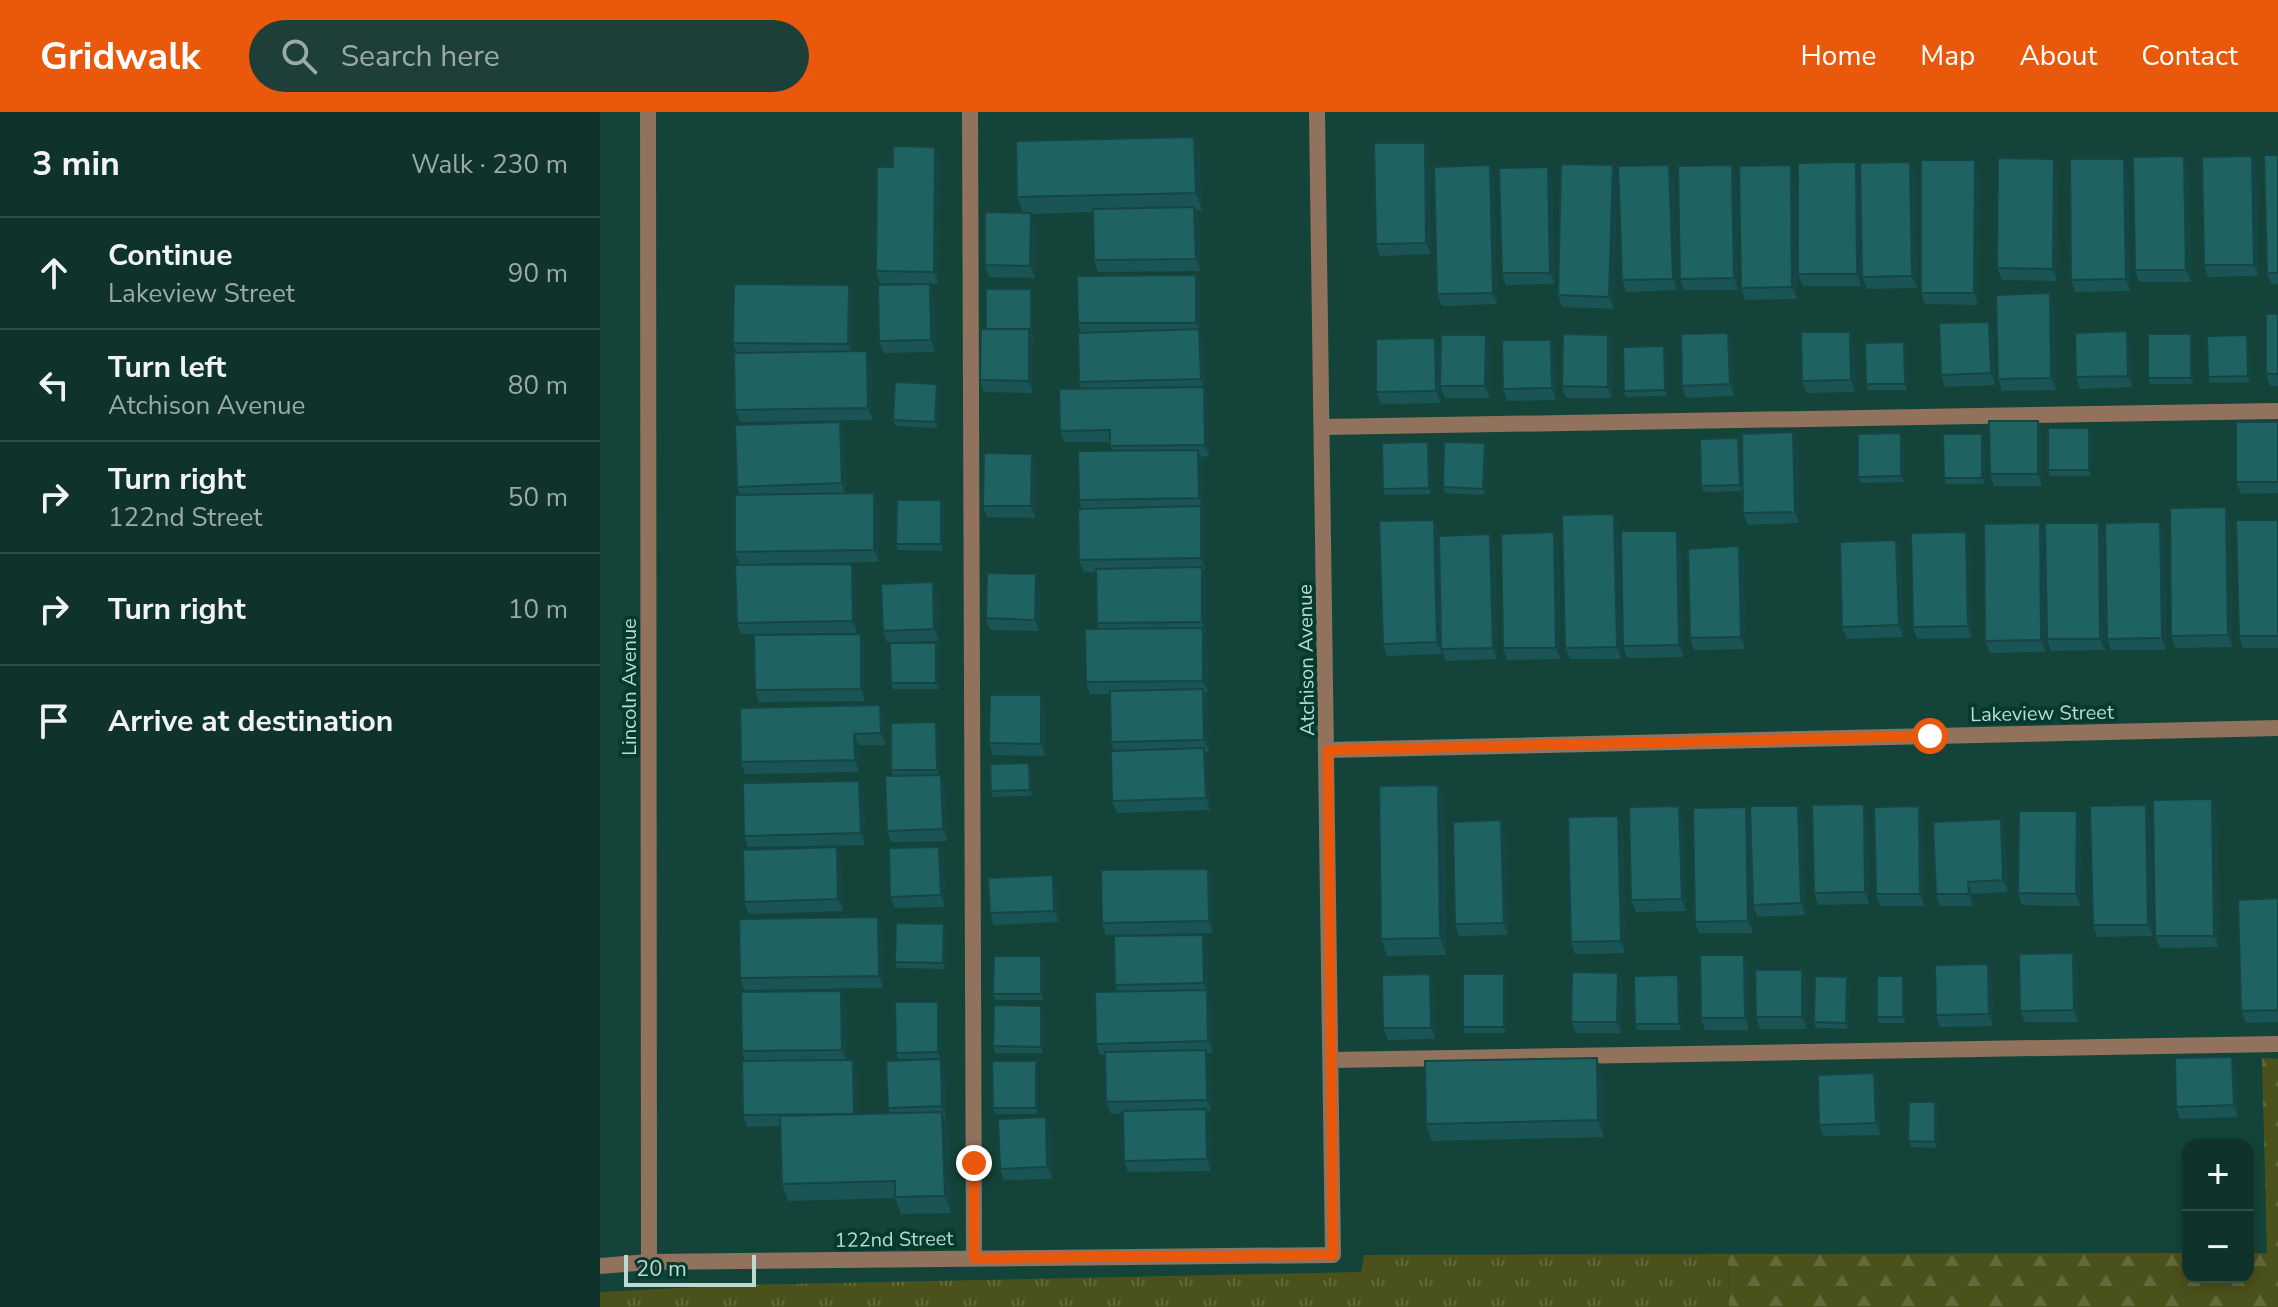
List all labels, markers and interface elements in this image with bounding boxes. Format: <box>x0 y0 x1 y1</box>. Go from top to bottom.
search box <box>249 20 809 92</box>
text: Gridwalk <box>40 31 201 82</box>
icon: search <box>277 34 321 78</box>
text: Search here <box>341 36 500 77</box>
text: Home <box>1801 37 1876 75</box>
text: Map <box>1920 37 1975 75</box>
text: About <box>2019 37 2097 75</box>
text: Contact <box>2141 37 2238 75</box>
text: 3 min <box>32 141 120 187</box>
text: Walk · 230 m <box>411 147 568 182</box>
text: Continue <box>108 235 233 276</box>
icon: ahead <box>32 251 76 295</box>
text: 90 m <box>508 256 568 291</box>
text: Lakeview Street <box>108 276 295 311</box>
text: Turn left <box>108 347 226 388</box>
icon: left <box>32 363 76 407</box>
text: 80 m <box>508 368 568 403</box>
text: Atchison Avenue <box>108 388 305 423</box>
text: Turn right <box>108 459 246 500</box>
icon: right <box>32 475 76 519</box>
text: 50 m <box>508 480 568 515</box>
text: 122nd Street <box>108 500 262 535</box>
street label: Atchison Avenue <box>1292 584 1321 736</box>
icon: right <box>32 587 76 631</box>
text: Turn right <box>108 589 246 630</box>
text: 10 m <box>508 592 568 627</box>
street label: Lincoln Avenue <box>616 618 643 756</box>
icon: arrive <box>32 699 76 743</box>
street label: Lakeview Street <box>1970 699 2115 728</box>
text: Arrive at destination <box>108 701 393 742</box>
route start <box>1912 718 1948 754</box>
map controls <box>2182 1139 2254 1283</box>
button: + <box>2182 1139 2254 1211</box>
route end <box>956 1145 992 1181</box>
button: − <box>2182 1211 2254 1283</box>
street label: 122nd Street <box>834 1225 955 1254</box>
scale bar <box>624 1251 756 1287</box>
text: 20 m <box>636 1254 687 1284</box>

